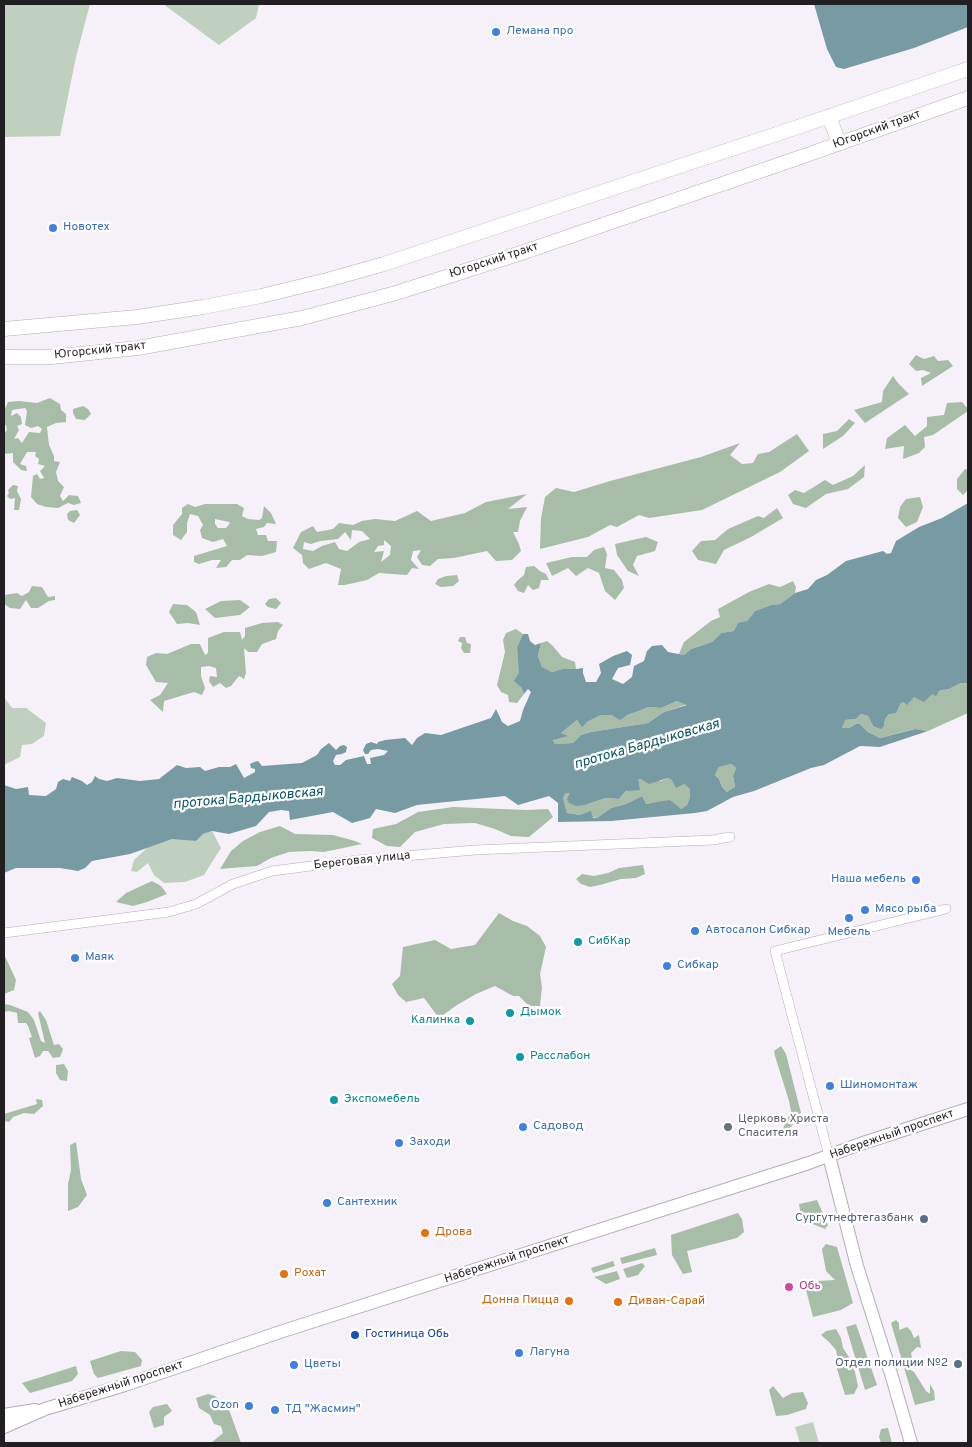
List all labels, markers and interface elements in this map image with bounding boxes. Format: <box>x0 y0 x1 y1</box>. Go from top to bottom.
place label: Лемана про <box>506 25 573 39</box>
marker: Лемана про <box>490 26 502 38</box>
street label: Югорский тракт <box>831 107 923 153</box>
place label: Новотех <box>63 221 110 235</box>
marker: Новотех <box>47 222 59 234</box>
street label: Югорский тракт <box>448 240 540 282</box>
street label: Югорский тракт <box>53 339 147 363</box>
water label: протока Бардыковская <box>572 716 722 774</box>
water label: протока Бардыковская <box>172 784 324 814</box>
street label: Береговая улица <box>313 849 411 873</box>
place label: Наша мебель <box>831 873 906 887</box>
marker: Наша мебель <box>910 874 922 886</box>
place label: Мясо рыба <box>875 903 936 917</box>
marker: Мясо рыба <box>859 904 871 916</box>
marker: Мебель <box>843 912 855 924</box>
place label: Автосалон Сибкар <box>705 924 811 938</box>
marker: Автосалон Сибкар <box>689 925 701 937</box>
place label: Мебель <box>827 926 871 940</box>
place label: СибКар <box>588 935 631 949</box>
marker: СибКар <box>572 936 584 948</box>
place label: Маяк <box>85 951 114 965</box>
marker: Маяк <box>69 952 81 964</box>
place label: Сибкар <box>677 959 719 973</box>
marker: Сибкар <box>661 960 673 972</box>
place label: Дымок <box>520 1006 562 1020</box>
marker: Дымок <box>504 1007 516 1019</box>
place label: Калинка <box>411 1014 460 1028</box>
marker: Калинка <box>464 1015 476 1027</box>
place label: Расслабон <box>530 1050 590 1064</box>
marker: Расслабон <box>514 1051 526 1063</box>
place label: Шиномонтаж <box>840 1079 918 1093</box>
marker: Шиномонтаж <box>824 1080 836 1092</box>
place label: Экспомебель <box>344 1093 420 1107</box>
marker: Экспомебель <box>328 1094 340 1106</box>
street label: Набережный проспект <box>828 1107 956 1163</box>
place label: Церковь Христа Спасителя <box>738 1113 828 1141</box>
place label: Садовод <box>533 1120 583 1134</box>
marker: Садовод <box>517 1121 529 1133</box>
marker: Церковь Христа Спасителя <box>722 1121 734 1133</box>
place label: Заходи <box>409 1136 451 1150</box>
marker: Заходи <box>393 1137 405 1149</box>
place label: Сантехник <box>337 1196 398 1210</box>
marker: Сантехник <box>321 1197 333 1209</box>
place label: Сургутнефтегазбанк <box>795 1212 914 1226</box>
marker: Сургутнефтегазбанк <box>918 1213 930 1225</box>
place label: Дрова <box>435 1226 472 1240</box>
marker: Дрова <box>419 1227 431 1239</box>
street label: Набережный проспект <box>443 1233 571 1287</box>
place label: Рохат <box>294 1267 326 1281</box>
marker: Рохат <box>278 1268 290 1280</box>
place label: Обь <box>799 1280 821 1294</box>
marker: Обь <box>783 1281 795 1293</box>
place label: Донна Пицца <box>482 1294 559 1308</box>
marker: Донна Пицца <box>563 1295 575 1307</box>
place label: Диван-Сарай <box>628 1295 705 1309</box>
marker: Диван-Сарай <box>612 1296 624 1308</box>
place label: Гостиница Обь <box>365 1328 449 1342</box>
marker: Гостиница Обь <box>349 1329 361 1341</box>
place label: Лагуна <box>529 1346 570 1360</box>
marker: Лагуна <box>513 1347 525 1359</box>
place label: Отдел полиции №2 <box>835 1357 948 1371</box>
street label: Набережный проспект <box>57 1358 185 1412</box>
place label: Цветы <box>304 1358 341 1372</box>
marker: Отдел полиции №2 <box>952 1358 964 1370</box>
marker: Цветы <box>288 1359 300 1371</box>
place label: Ozon <box>211 1399 239 1413</box>
marker: Ozon <box>243 1400 255 1412</box>
place label: ТД "Жасмин" <box>285 1403 361 1417</box>
marker: ТД "Жасмин" <box>269 1404 281 1416</box>

